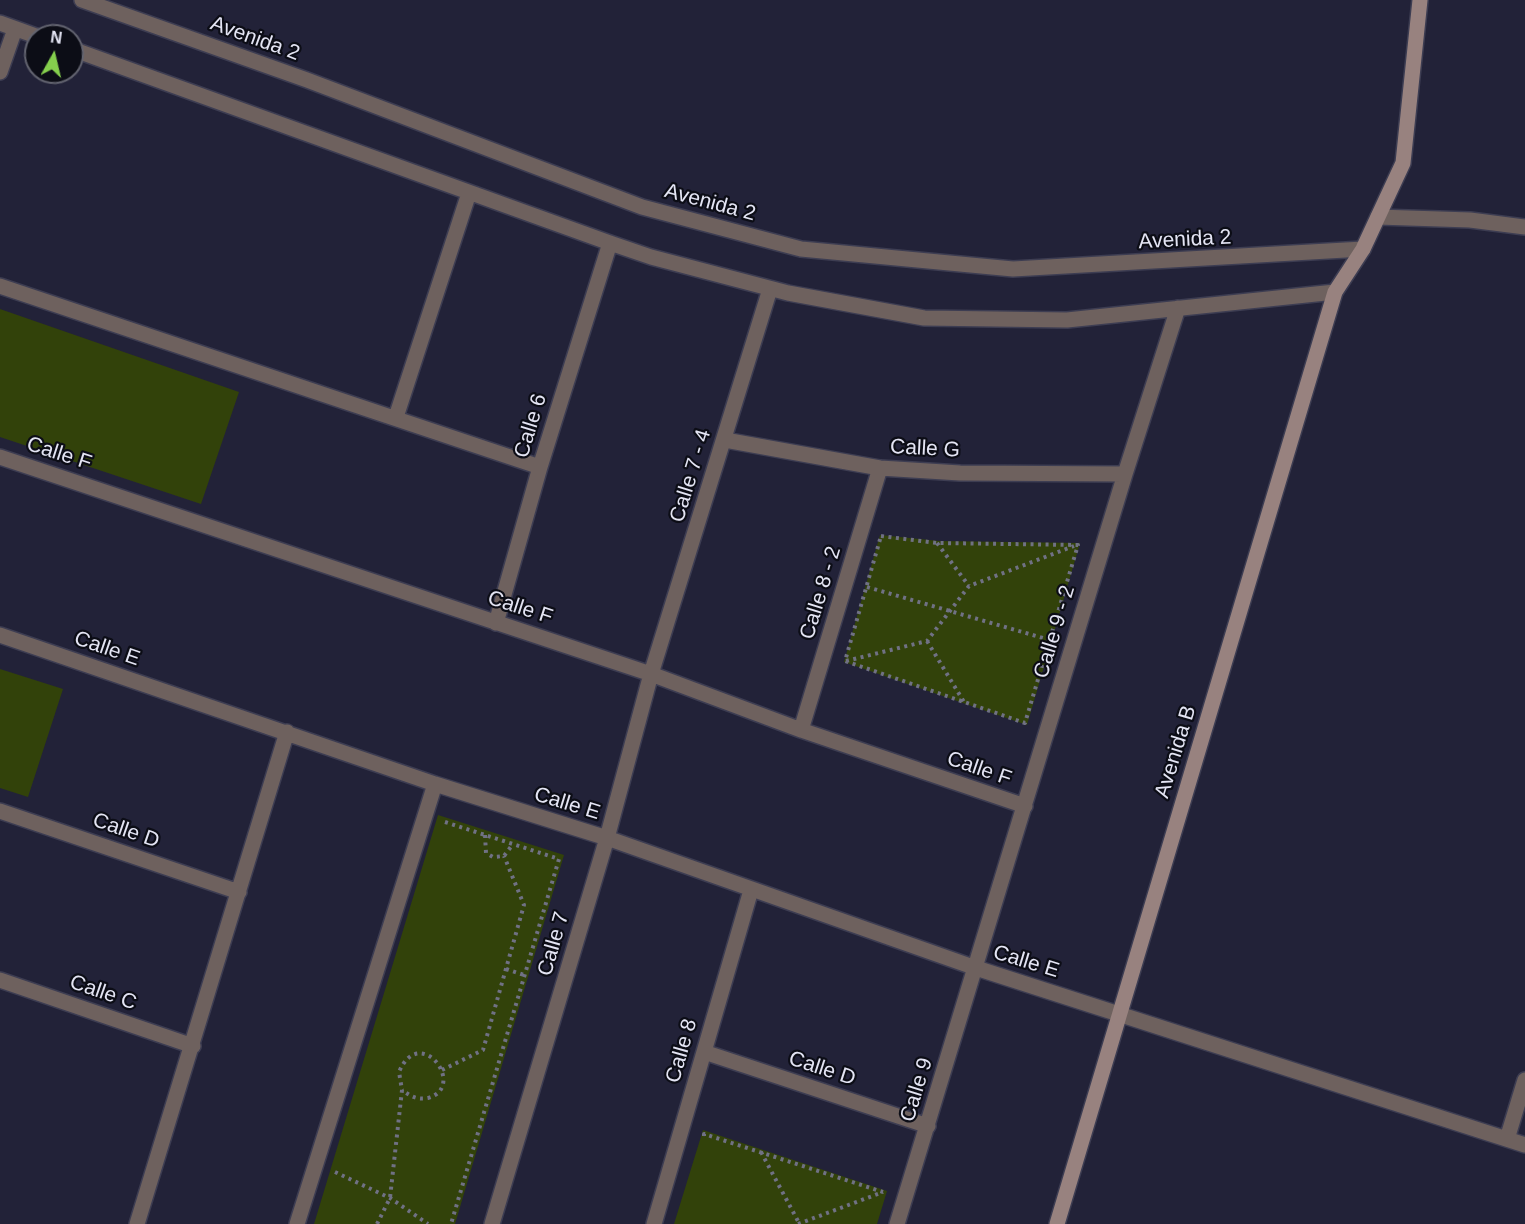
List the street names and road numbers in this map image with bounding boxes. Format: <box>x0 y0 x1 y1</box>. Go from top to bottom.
street label: Avenida 2 <box>207 11 303 67</box>
street label: Avenida 2 <box>662 179 758 227</box>
street label: Avenida 2 <box>1138 225 1232 255</box>
street label: Calle 6 <box>509 391 553 461</box>
street label: Calle 7 - 4 <box>665 427 717 525</box>
street label: Calle F <box>23 432 95 476</box>
street label: Calle G <box>889 435 961 463</box>
street label: Calle 8 - 2 <box>795 544 847 642</box>
street label: Calle 9 - 2 <box>1029 583 1081 681</box>
street label: Calle F <box>484 586 556 630</box>
street label: Calle E <box>71 626 143 672</box>
street label: Avenida B <box>1150 703 1202 801</box>
street label: Calle F <box>943 746 1015 792</box>
street label: Calle E <box>531 782 603 826</box>
street label: Calle D <box>89 808 163 854</box>
street label: Calle 7 <box>533 909 575 979</box>
street label: Calle E <box>990 940 1062 984</box>
street label: Calle C <box>66 970 140 1016</box>
street label: Calle 8 <box>661 1016 703 1086</box>
street label: Calle D <box>785 1046 859 1092</box>
street label: Calle 9 <box>895 1055 939 1125</box>

